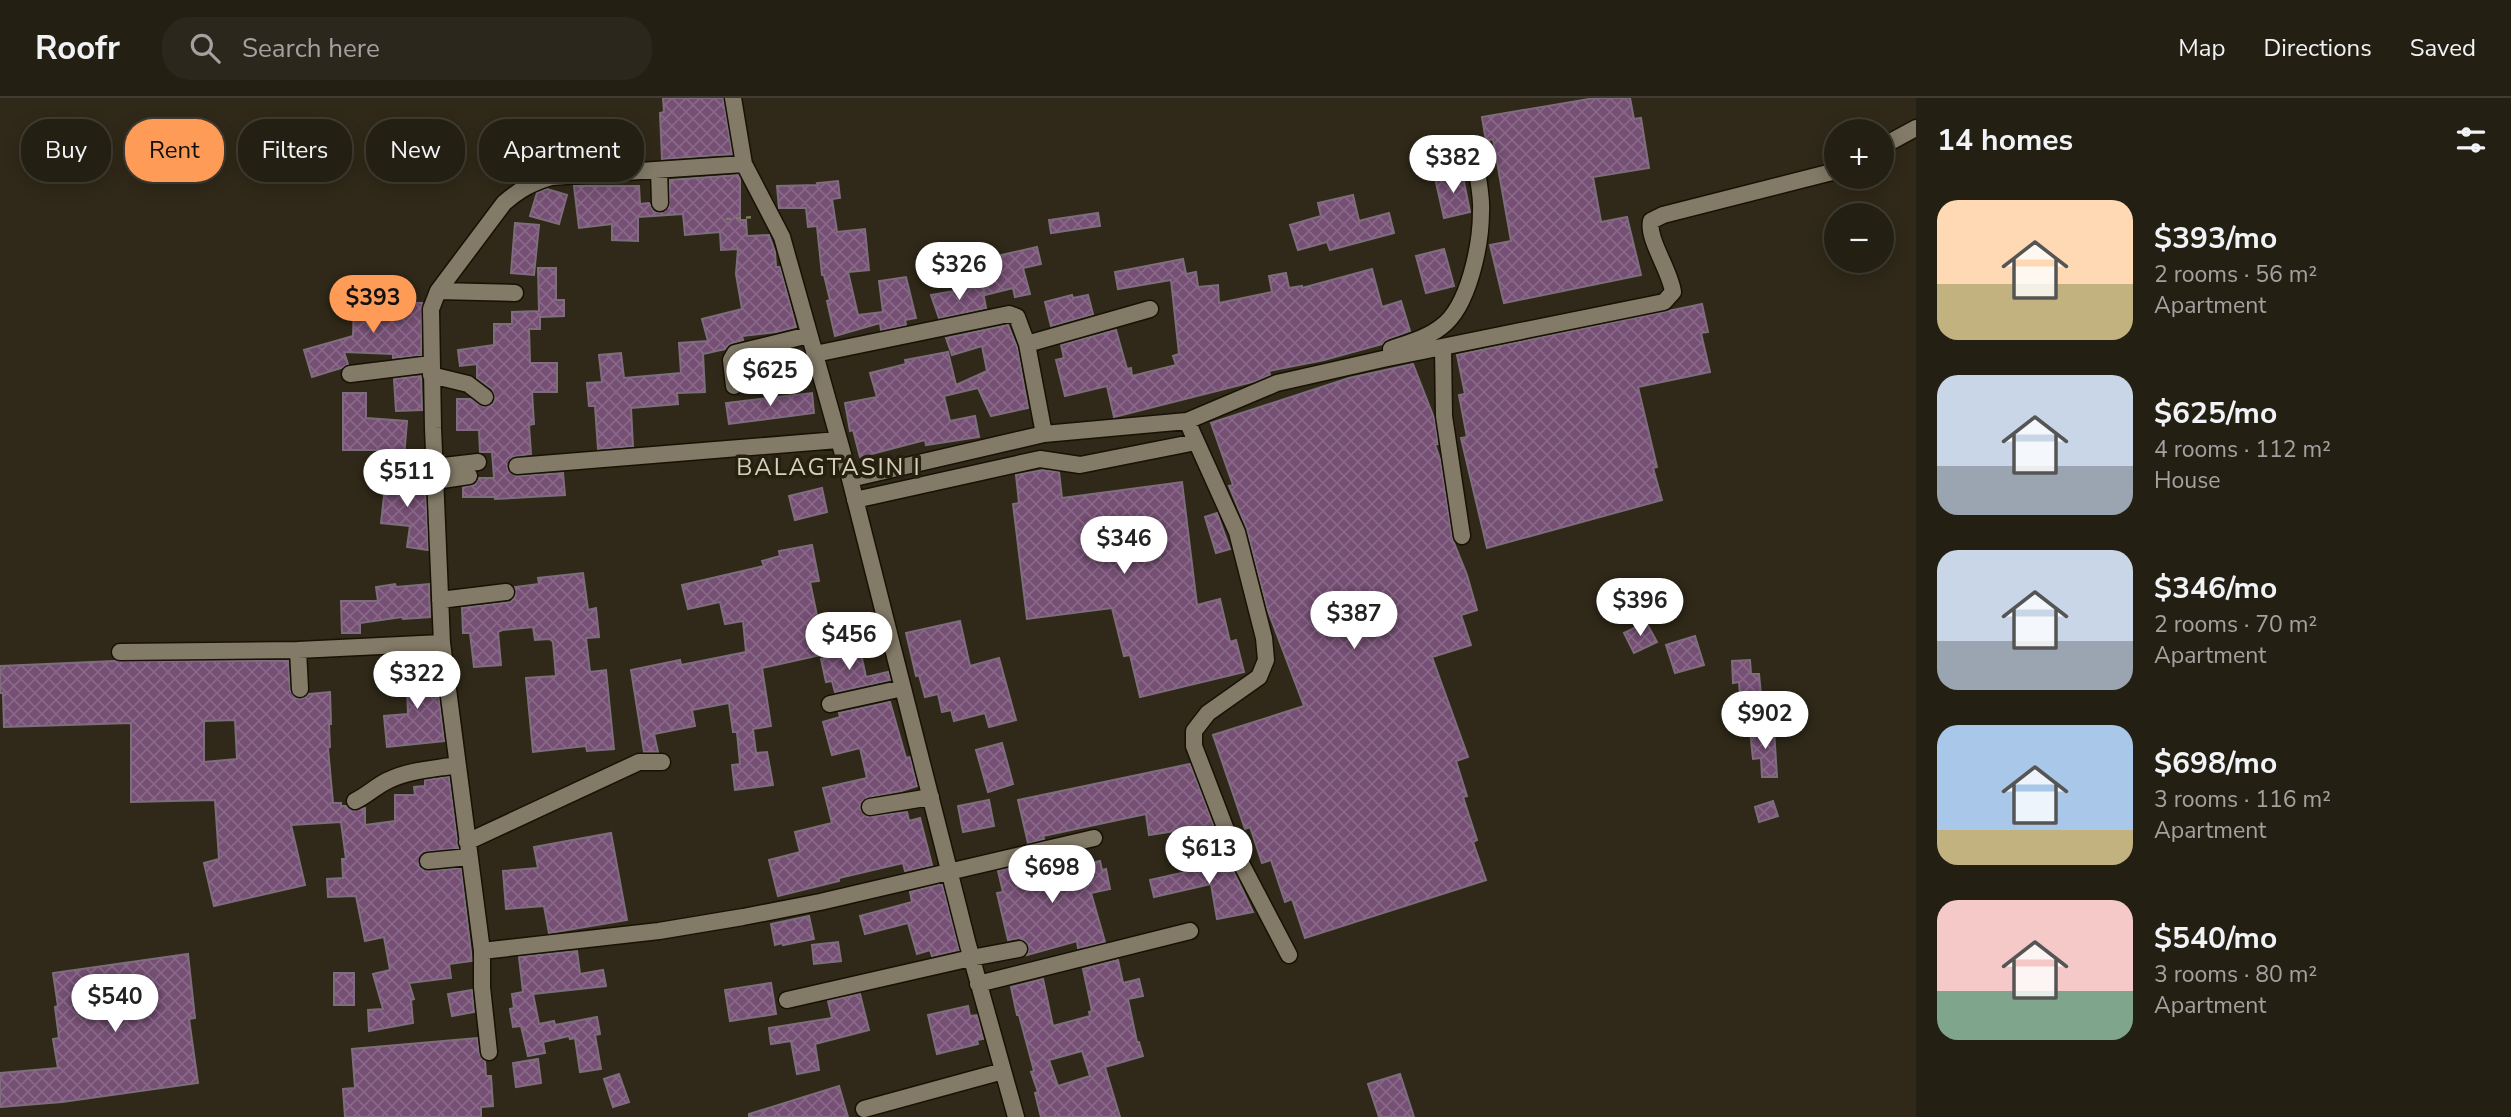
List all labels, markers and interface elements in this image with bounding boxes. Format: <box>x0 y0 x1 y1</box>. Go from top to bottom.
search box <box>162 17 652 80</box>
text: Roofr <box>35 26 120 71</box>
icon: search <box>186 29 224 67</box>
text: Search here <box>242 31 380 66</box>
text: Map <box>2178 32 2225 64</box>
text: Directions <box>2263 32 2372 64</box>
text: Saved <box>2410 32 2476 64</box>
chip: Buy <box>21 119 111 182</box>
chip: Rent <box>125 119 224 182</box>
chip: Filters <box>238 119 352 182</box>
chip: New <box>366 119 465 182</box>
chip: Apartment <box>479 119 644 182</box>
map controls <box>1824 119 1894 273</box>
button: + <box>1824 119 1894 189</box>
text: 14 homes <box>1937 120 2073 161</box>
icon: filters <box>2452 121 2490 159</box>
pin: $382 <box>1412 136 1494 195</box>
text: $382 <box>1425 142 1481 173</box>
button: − <box>1824 203 1894 273</box>
text: $393/mo <box>2154 218 2277 259</box>
icon: home <box>1993 228 2077 312</box>
pin: $326 <box>918 242 1000 302</box>
text: $326 <box>931 249 987 280</box>
text: 2 rooms · 56 m² <box>2154 259 2317 290</box>
pin: $393 <box>332 275 414 335</box>
text: $393 <box>345 282 401 313</box>
text: Apartment <box>2154 290 2266 321</box>
pin: $625 <box>729 348 811 408</box>
text: $625 <box>742 355 798 386</box>
text: $625/mo <box>2154 393 2277 434</box>
icon: home <box>1993 403 2077 487</box>
text: 4 rooms · 112 m² <box>2154 434 2331 465</box>
pin: $511 <box>366 450 448 509</box>
district label: BALAGTASIN I <box>736 451 922 483</box>
text: $511 <box>379 456 435 487</box>
text: House <box>2154 465 2221 496</box>
pin: $346 <box>1083 517 1165 576</box>
text: $346 <box>1096 523 1152 554</box>
text: $346/mo <box>2154 568 2277 609</box>
pin: $396 <box>1599 578 1681 638</box>
icon: home <box>1993 578 2077 662</box>
text: $396 <box>1612 585 1668 616</box>
pin: $387 <box>1313 592 1395 651</box>
text: $387 <box>1326 598 1382 629</box>
text: 2 rooms · 70 m² <box>2154 609 2317 640</box>
pin: $456 <box>808 612 890 672</box>
text: $456 <box>821 619 877 650</box>
text: Apartment <box>2154 640 2266 671</box>
pin: $322 <box>376 652 458 711</box>
text: $322 <box>389 658 445 689</box>
pin: $902 <box>1724 692 1806 751</box>
text: $902 <box>1737 698 1793 729</box>
text: $698/mo <box>2154 743 2277 784</box>
icon: home <box>1993 753 2077 837</box>
text: 3 rooms · 116 m² <box>2154 784 2331 815</box>
text: Apartment <box>2154 815 2266 846</box>
pin: $613 <box>1168 826 1250 886</box>
text: $613 <box>1181 833 1237 864</box>
pin: $698 <box>1011 846 1093 905</box>
text: $698 <box>1024 852 1080 883</box>
text: $540/mo <box>2154 918 2277 959</box>
icon: home <box>1993 928 2077 1012</box>
text: 3 rooms · 80 m² <box>2154 959 2317 990</box>
pin: $540 <box>74 974 156 1034</box>
text: $540 <box>87 981 143 1012</box>
text: Apartment <box>2154 990 2266 1021</box>

